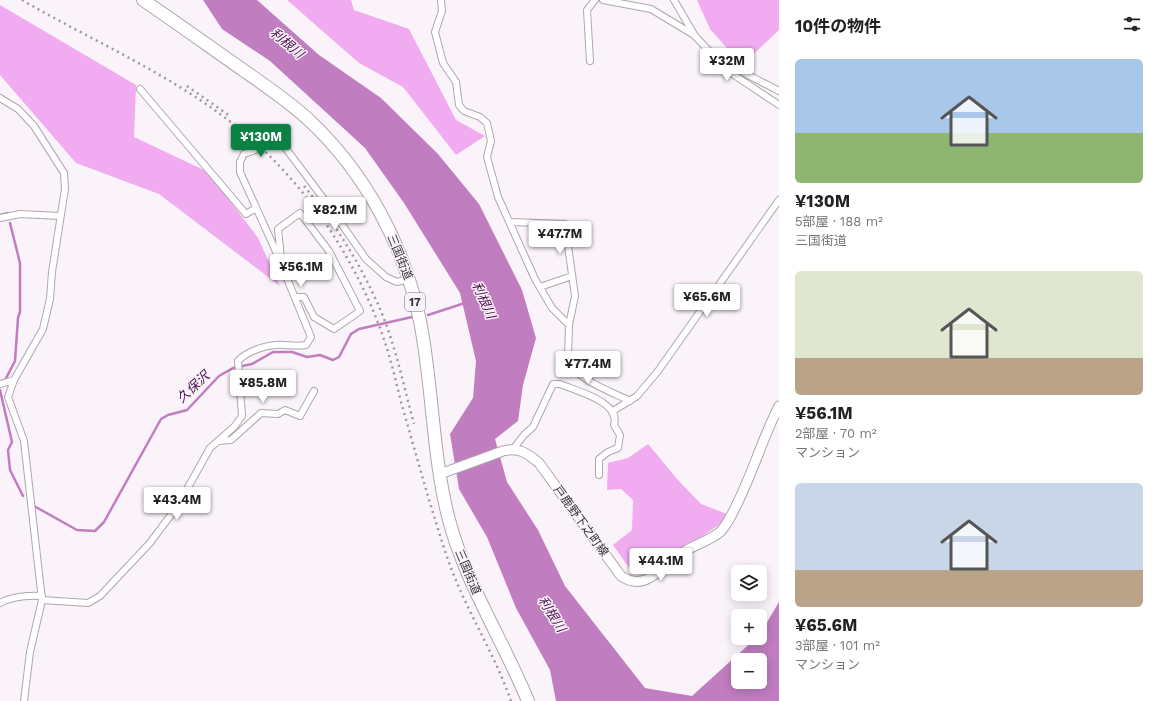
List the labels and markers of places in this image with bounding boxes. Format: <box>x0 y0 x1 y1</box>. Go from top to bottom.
pin: ¥32M <box>703 48 751 82</box>
pin: ¥130M <box>233 124 289 158</box>
pin: ¥82.1M <box>302 197 368 231</box>
pin: ¥47.7M <box>527 221 593 255</box>
pin: ¥56.1M <box>268 254 334 288</box>
pin: ¥65.6M <box>674 284 740 318</box>
pin: ¥77.4M <box>555 351 621 385</box>
pin: ¥85.8M <box>230 370 296 404</box>
pin: ¥43.4M <box>144 487 210 521</box>
pin: ¥44.1M <box>628 548 694 582</box>

